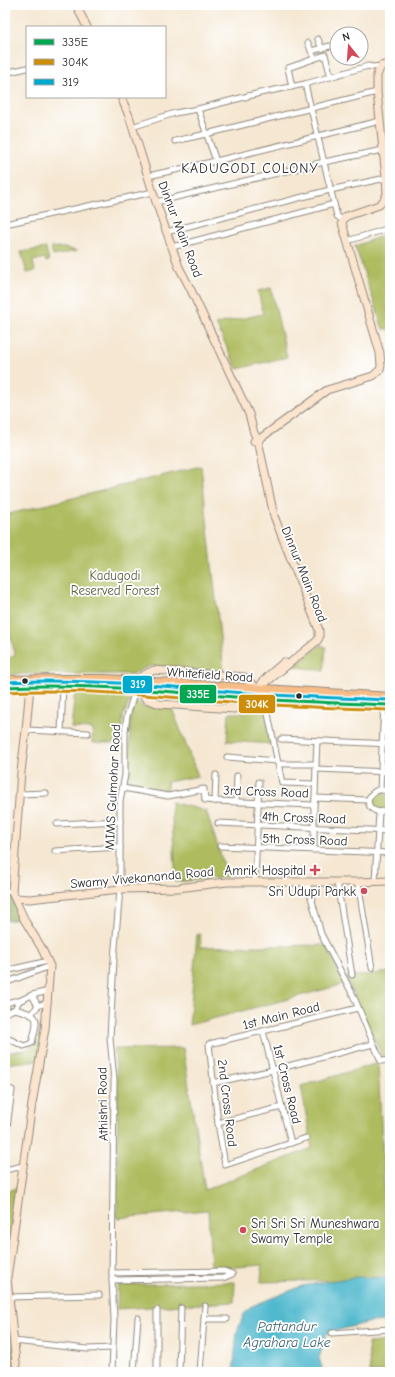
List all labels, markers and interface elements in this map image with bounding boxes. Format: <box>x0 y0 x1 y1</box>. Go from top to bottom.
legend <box>26 26 166 98</box>
north arrow <box>329 26 369 66</box>
text: N <box>341 30 352 44</box>
text: 335E <box>62 35 88 49</box>
text: 304K <box>62 55 88 69</box>
text: 319 <box>62 75 79 89</box>
district label: KADUGODI COLONY <box>181 160 319 177</box>
street label: Dinnur Main Road <box>155 179 206 279</box>
street label: Dinnur Main Road <box>279 524 331 624</box>
park label: Kadugodi Reserved Forest <box>71 568 160 598</box>
street label: Whitefield Road <box>166 664 254 685</box>
line badge: 319 <box>122 675 153 694</box>
unlabelled marker <box>20 676 30 686</box>
text: 319 <box>130 678 146 691</box>
line badge: 335E <box>179 684 217 704</box>
text: 335E <box>186 688 210 701</box>
unlabelled marker <box>294 691 304 701</box>
line badge: 304K <box>238 694 276 714</box>
text: 304K <box>245 698 269 711</box>
street label: MIMS Gulmohar Road <box>102 724 123 850</box>
street label: 3rd Cross Road <box>223 783 309 800</box>
street label: 4th Cross Road <box>262 809 346 826</box>
street label: 5th Cross Road <box>262 831 348 848</box>
place label: Amrik Hospital <box>225 863 306 878</box>
street label: Swamy Vivekananda Road <box>70 864 214 891</box>
marker: Amrik Hospital <box>309 864 321 876</box>
place label: Sri Udupi Parkk <box>268 884 357 899</box>
marker: Sri Udupi Parkk <box>359 886 369 896</box>
street label: 1st Main Road <box>241 999 321 1032</box>
street label: 1st Cross Road <box>270 1043 305 1126</box>
street label: 2nd Cross Road <box>215 1058 240 1148</box>
street label: Athishri Road <box>94 1067 111 1141</box>
place label: Sri Sri Sri Muneshwara Swamy Temple <box>251 1216 379 1246</box>
marker: Sri Sri Sri Muneshwara Swamy Temple <box>238 1225 248 1235</box>
water label: Pattandur Agrahara Lake <box>242 1318 331 1351</box>

